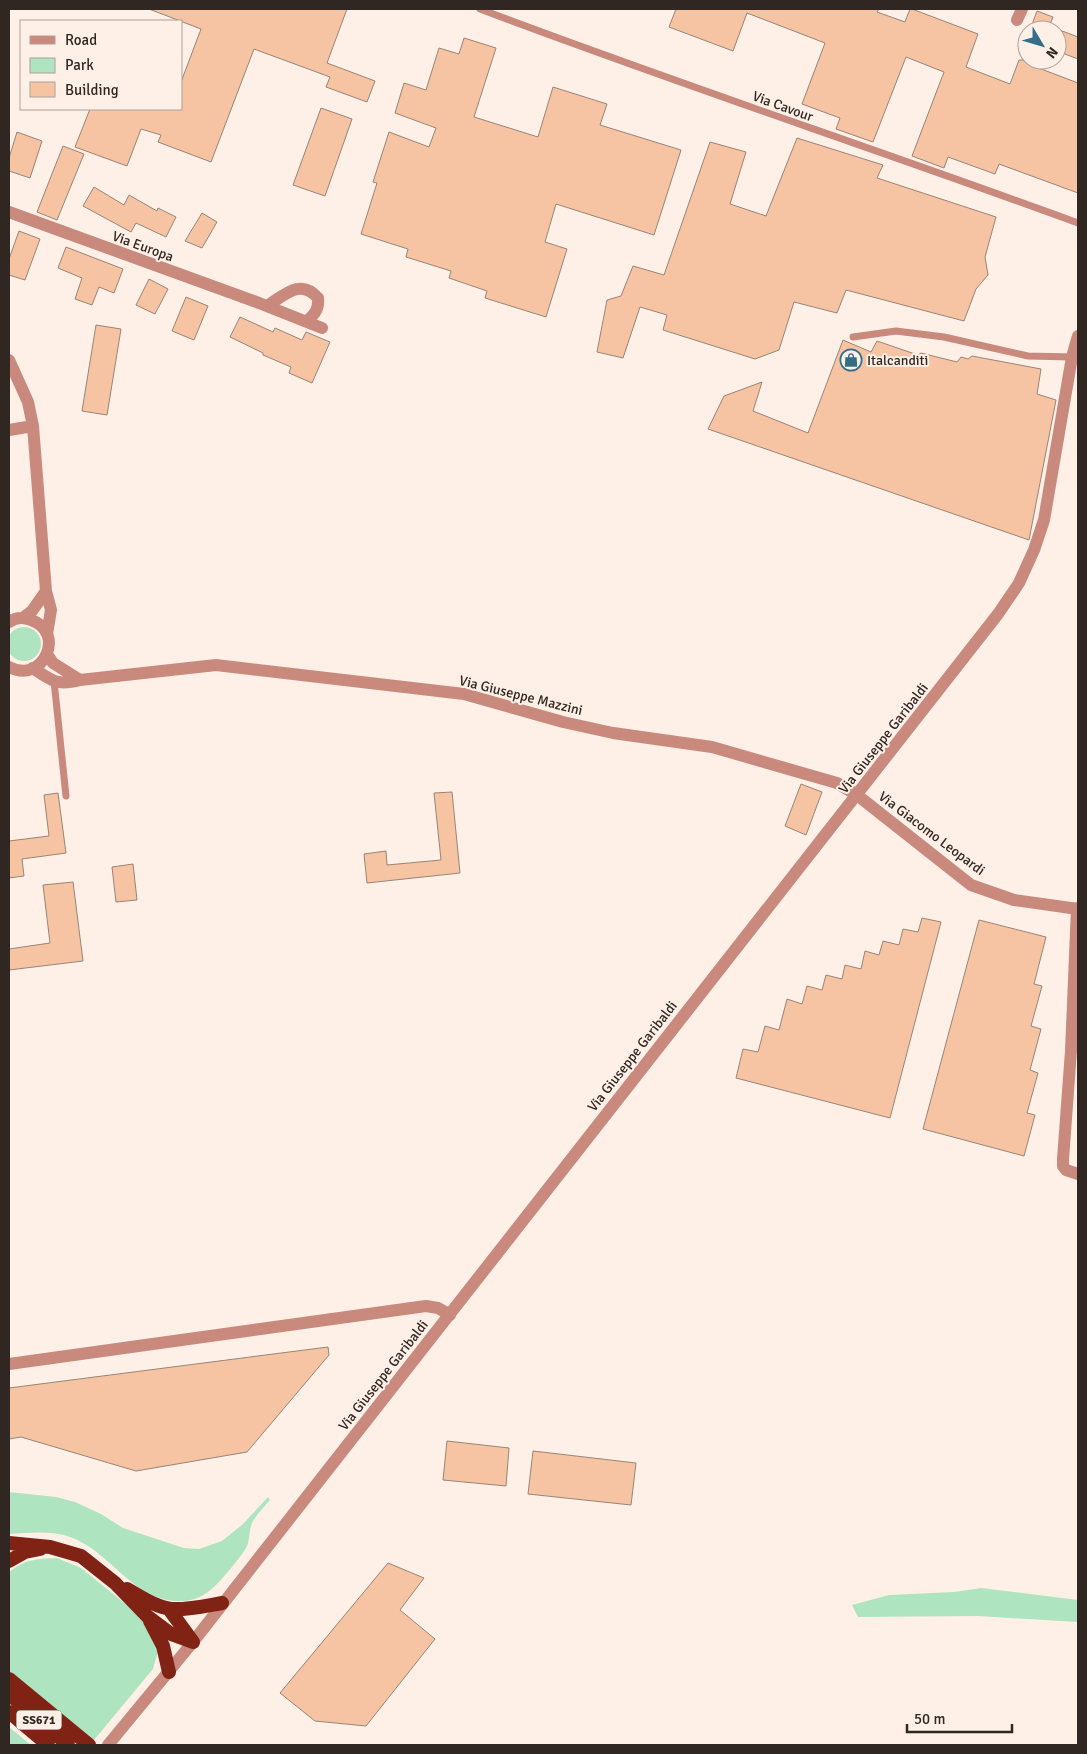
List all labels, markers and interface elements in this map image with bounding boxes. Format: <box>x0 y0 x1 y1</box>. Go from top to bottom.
legend <box>20 20 182 110</box>
north arrow <box>1017 20 1067 70</box>
text: Road <box>65 31 97 49</box>
text: N <box>1042 44 1062 62</box>
text: Park <box>65 56 94 74</box>
text: Building <box>65 81 119 99</box>
street label: Via Cavour <box>750 88 816 126</box>
street label: Via Europa <box>110 228 176 265</box>
shop icon: Italcanditi <box>839 348 863 372</box>
place label: Italcanditi <box>867 352 928 369</box>
street label: Via Giuseppe Mazzini <box>457 672 584 719</box>
street label: Via Giuseppe Garibaldi <box>835 680 932 797</box>
street label: Via Giacomo Leopardi <box>875 788 988 879</box>
street label: Via Giuseppe Garibaldi <box>584 998 681 1115</box>
street label: Via Giuseppe Garibaldi <box>335 1317 432 1434</box>
scale bar <box>907 1702 1012 1734</box>
road number: SS671 <box>16 1710 62 1730</box>
text: 50 m <box>914 1710 945 1728</box>

